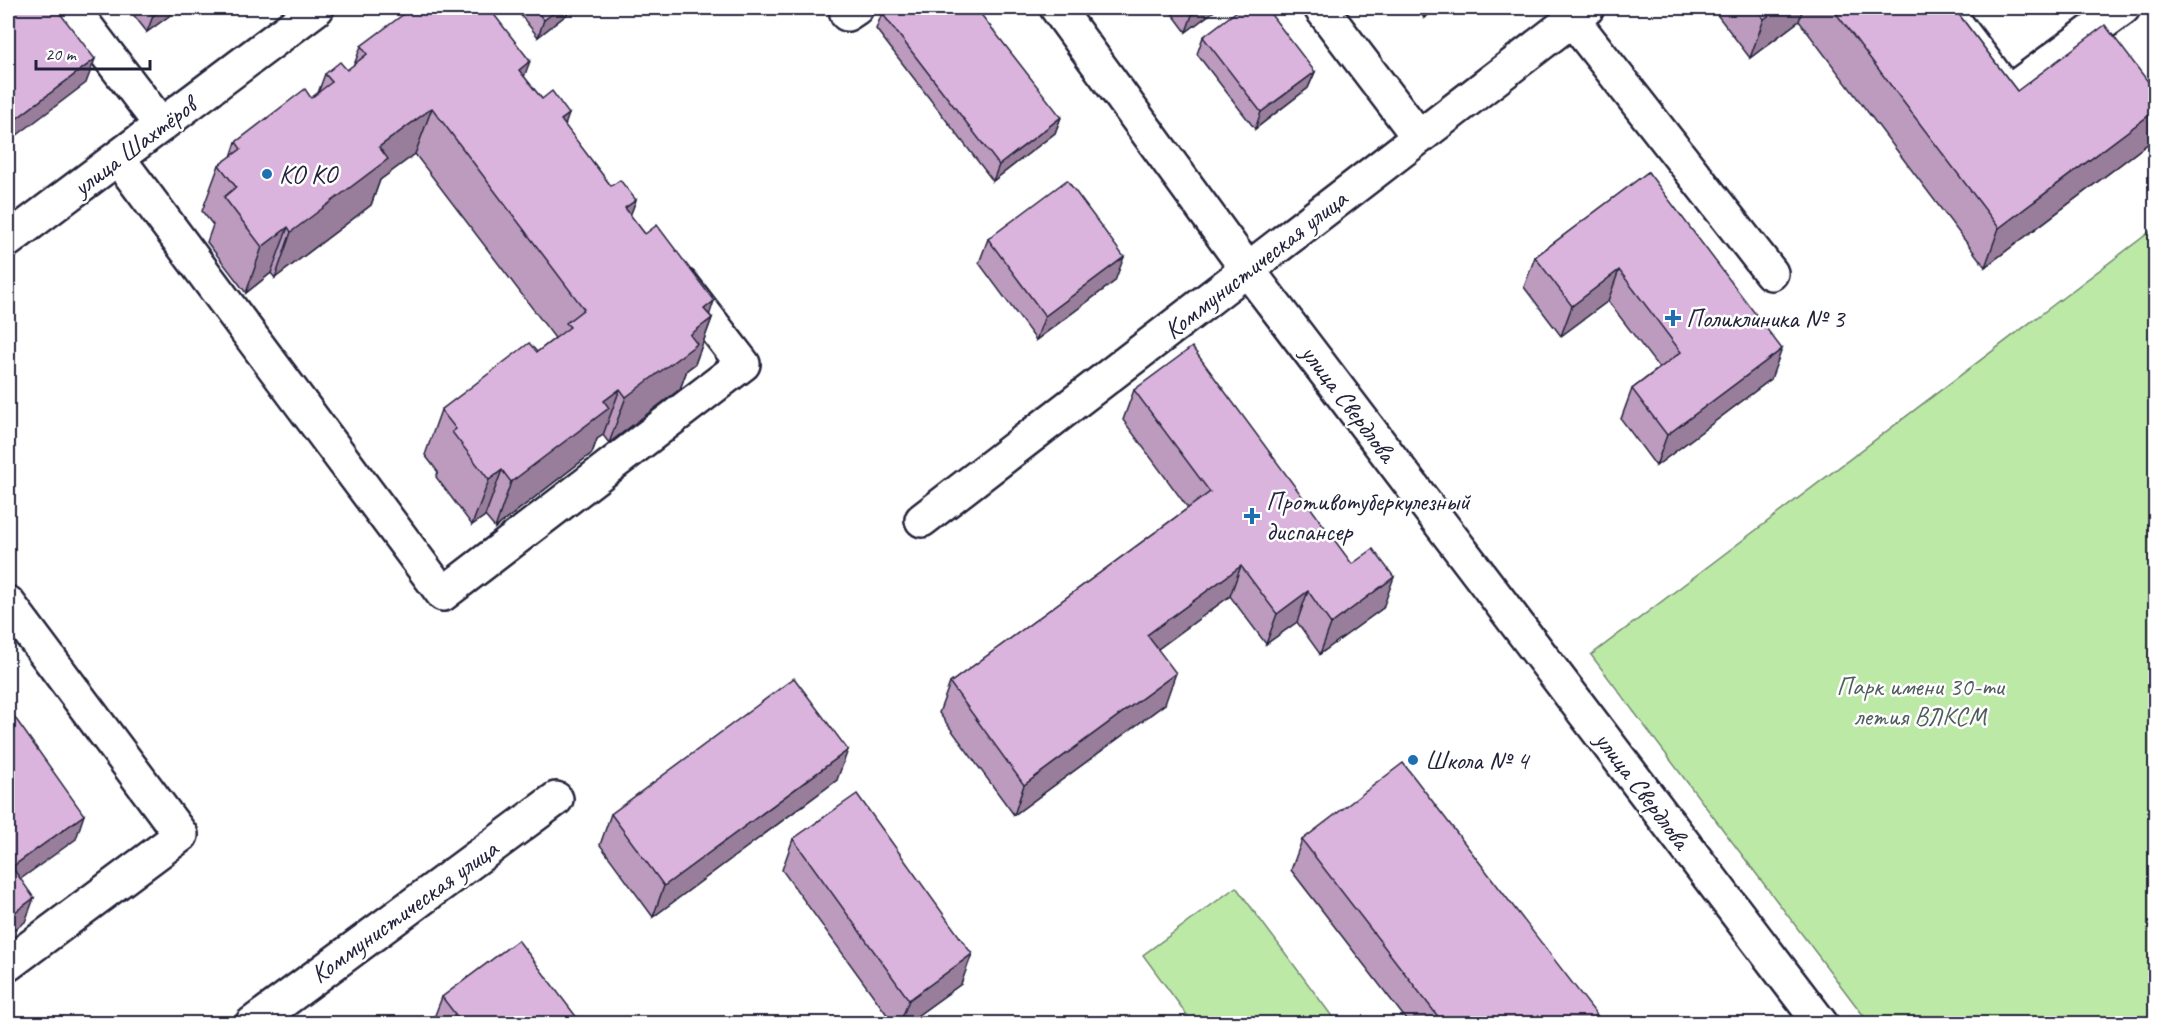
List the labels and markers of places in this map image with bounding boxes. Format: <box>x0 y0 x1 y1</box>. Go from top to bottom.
place label: КО КО <box>279 158 340 191</box>
marker: КО КО <box>260 167 274 181</box>
place label: Поликлиника № 3 <box>1686 302 1846 335</box>
marker: Поликлиника № 3 <box>1664 309 1682 327</box>
place label: Противотуберкулезный диспансер <box>1266 485 1472 548</box>
marker: Противотуберкулезный диспансер <box>1243 507 1261 525</box>
place label: Школа № 4 <box>1425 744 1530 777</box>
marker: Школа № 4 <box>1406 753 1420 767</box>

